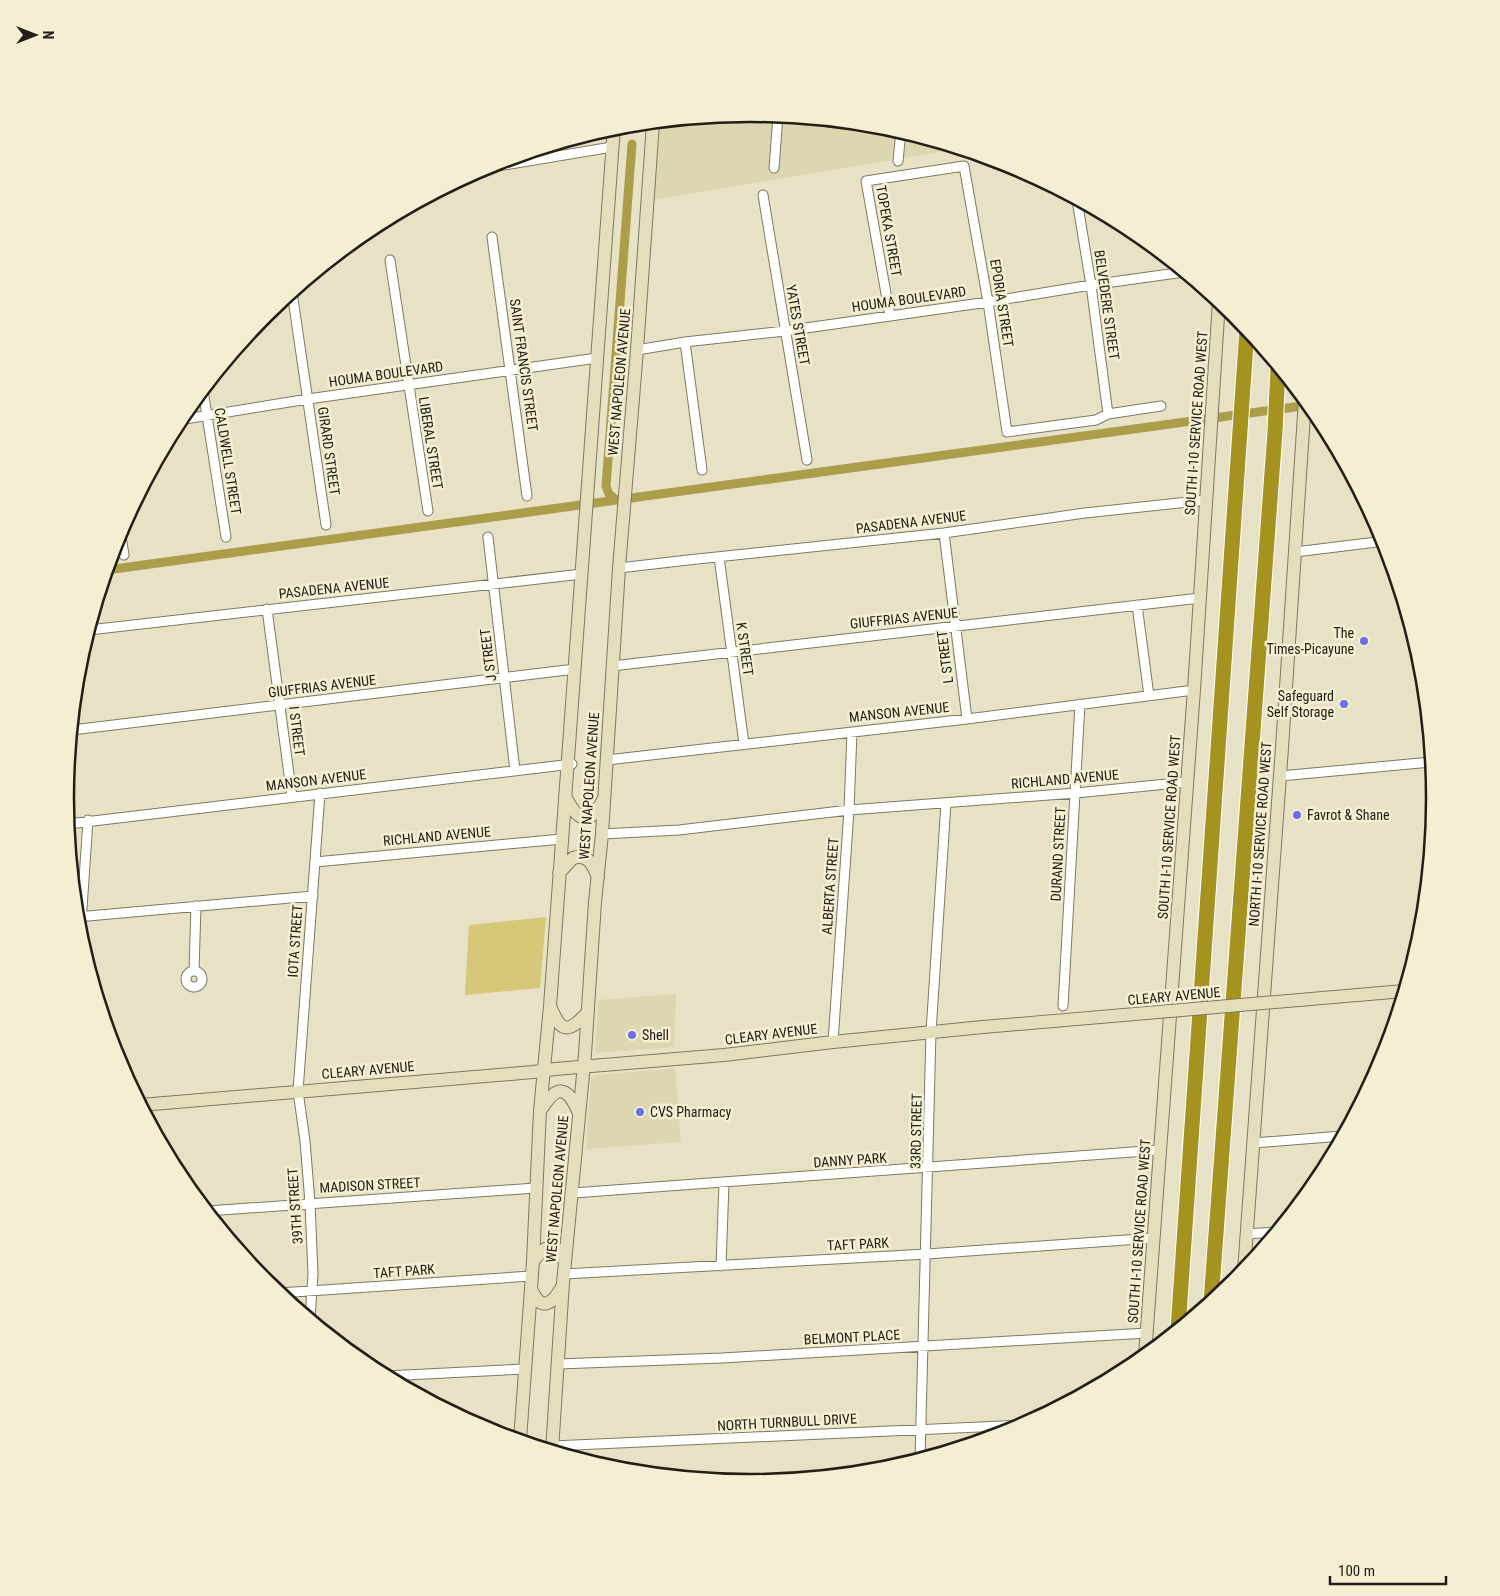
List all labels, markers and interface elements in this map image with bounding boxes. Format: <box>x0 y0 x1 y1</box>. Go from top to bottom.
north arrow <box>10 10 60 60</box>
text: N <box>40 31 56 39</box>
street label: TOPEKA STREET <box>873 184 905 278</box>
street label: BELVEDERE STREET <box>1091 249 1123 361</box>
street label: EPORIA STREET <box>987 258 1017 348</box>
street label: YATES STREET <box>783 283 813 367</box>
street label: HOUMA BOULEVARD <box>851 283 967 315</box>
street label: SAINT FRANCIS STREET <box>507 298 541 432</box>
street label: WEST NAPOLEON AVENUE <box>605 308 633 456</box>
street label: SOUTH I-10 SERVICE ROAD WEST <box>1182 330 1210 516</box>
street label: HOUMA BOULEVARD <box>328 358 444 390</box>
street label: LIBERAL STREET <box>416 396 446 490</box>
street label: CALDWELL STREET <box>212 406 244 516</box>
street label: GIRARD STREET <box>315 406 343 496</box>
street label: PASADENA AVENUE <box>855 507 967 537</box>
street label: PASADENA AVENUE <box>278 574 390 602</box>
street label: GIUFFRIAS AVENUE <box>849 604 959 632</box>
street label: K STREET <box>733 621 757 677</box>
place label: The Times-Picayune <box>1267 625 1354 657</box>
street label: J STREET <box>477 628 499 682</box>
street label: L STREET <box>934 630 956 684</box>
marker: The Times-Picayune <box>1358 635 1370 647</box>
street label: GIUFFRIAS AVENUE <box>267 671 377 701</box>
place label: Safeguard Self Storage <box>1267 688 1334 720</box>
marker: Safeguard Self Storage <box>1338 698 1350 710</box>
street label: MANSON AVENUE <box>848 699 950 725</box>
street label: I STREET <box>286 705 308 757</box>
street label: WEST NAPOLEON AVENUE <box>576 712 602 860</box>
street label: SOUTH I-10 SERVICE ROAD WEST <box>1155 734 1183 920</box>
street label: NORTH I-10 SERVICE ROAD WEST <box>1246 741 1274 927</box>
street label: MANSON AVENUE <box>265 766 367 794</box>
street label: RICHLAND AVENUE <box>1010 766 1120 792</box>
street label: DURAND STREET <box>1048 806 1068 902</box>
place label: Favrot & Shane <box>1307 807 1390 823</box>
marker: Favrot & Shane <box>1291 809 1303 821</box>
street label: RICHLAND AVENUE <box>382 823 492 849</box>
street label: ALBERTA STREET <box>819 837 841 935</box>
street label: IOTA STREET <box>284 904 306 978</box>
street label: CLEARY AVENUE <box>1127 984 1221 1008</box>
street label: CLEARY AVENUE <box>724 1020 818 1048</box>
place label: Shell <box>642 1027 669 1043</box>
marker: Shell <box>626 1029 638 1041</box>
street label: CLEARY AVENUE <box>321 1058 415 1082</box>
street label: 33RD STREET <box>907 1093 925 1169</box>
place label: CVS Pharmacy <box>650 1104 731 1120</box>
marker: CVS Pharmacy <box>634 1106 646 1118</box>
street label: WEST NAPOLEON AVENUE <box>543 1115 571 1263</box>
street label: SOUTH I-10 SERVICE ROAD WEST <box>1125 1138 1153 1324</box>
street label: DANNY PARK <box>813 1149 888 1171</box>
street label: 39TH STREET <box>284 1167 306 1245</box>
street label: MADISON STREET <box>319 1174 421 1196</box>
street label: TAFT PARK <box>827 1234 890 1254</box>
street label: TAFT PARK <box>373 1261 436 1281</box>
street label: BELMONT PLACE <box>803 1326 901 1348</box>
street label: NORTH TURNBULL DRIVE <box>717 1410 857 1434</box>
scale bar <box>1330 1554 1446 1586</box>
text: 100 m <box>1338 1562 1375 1580</box>

